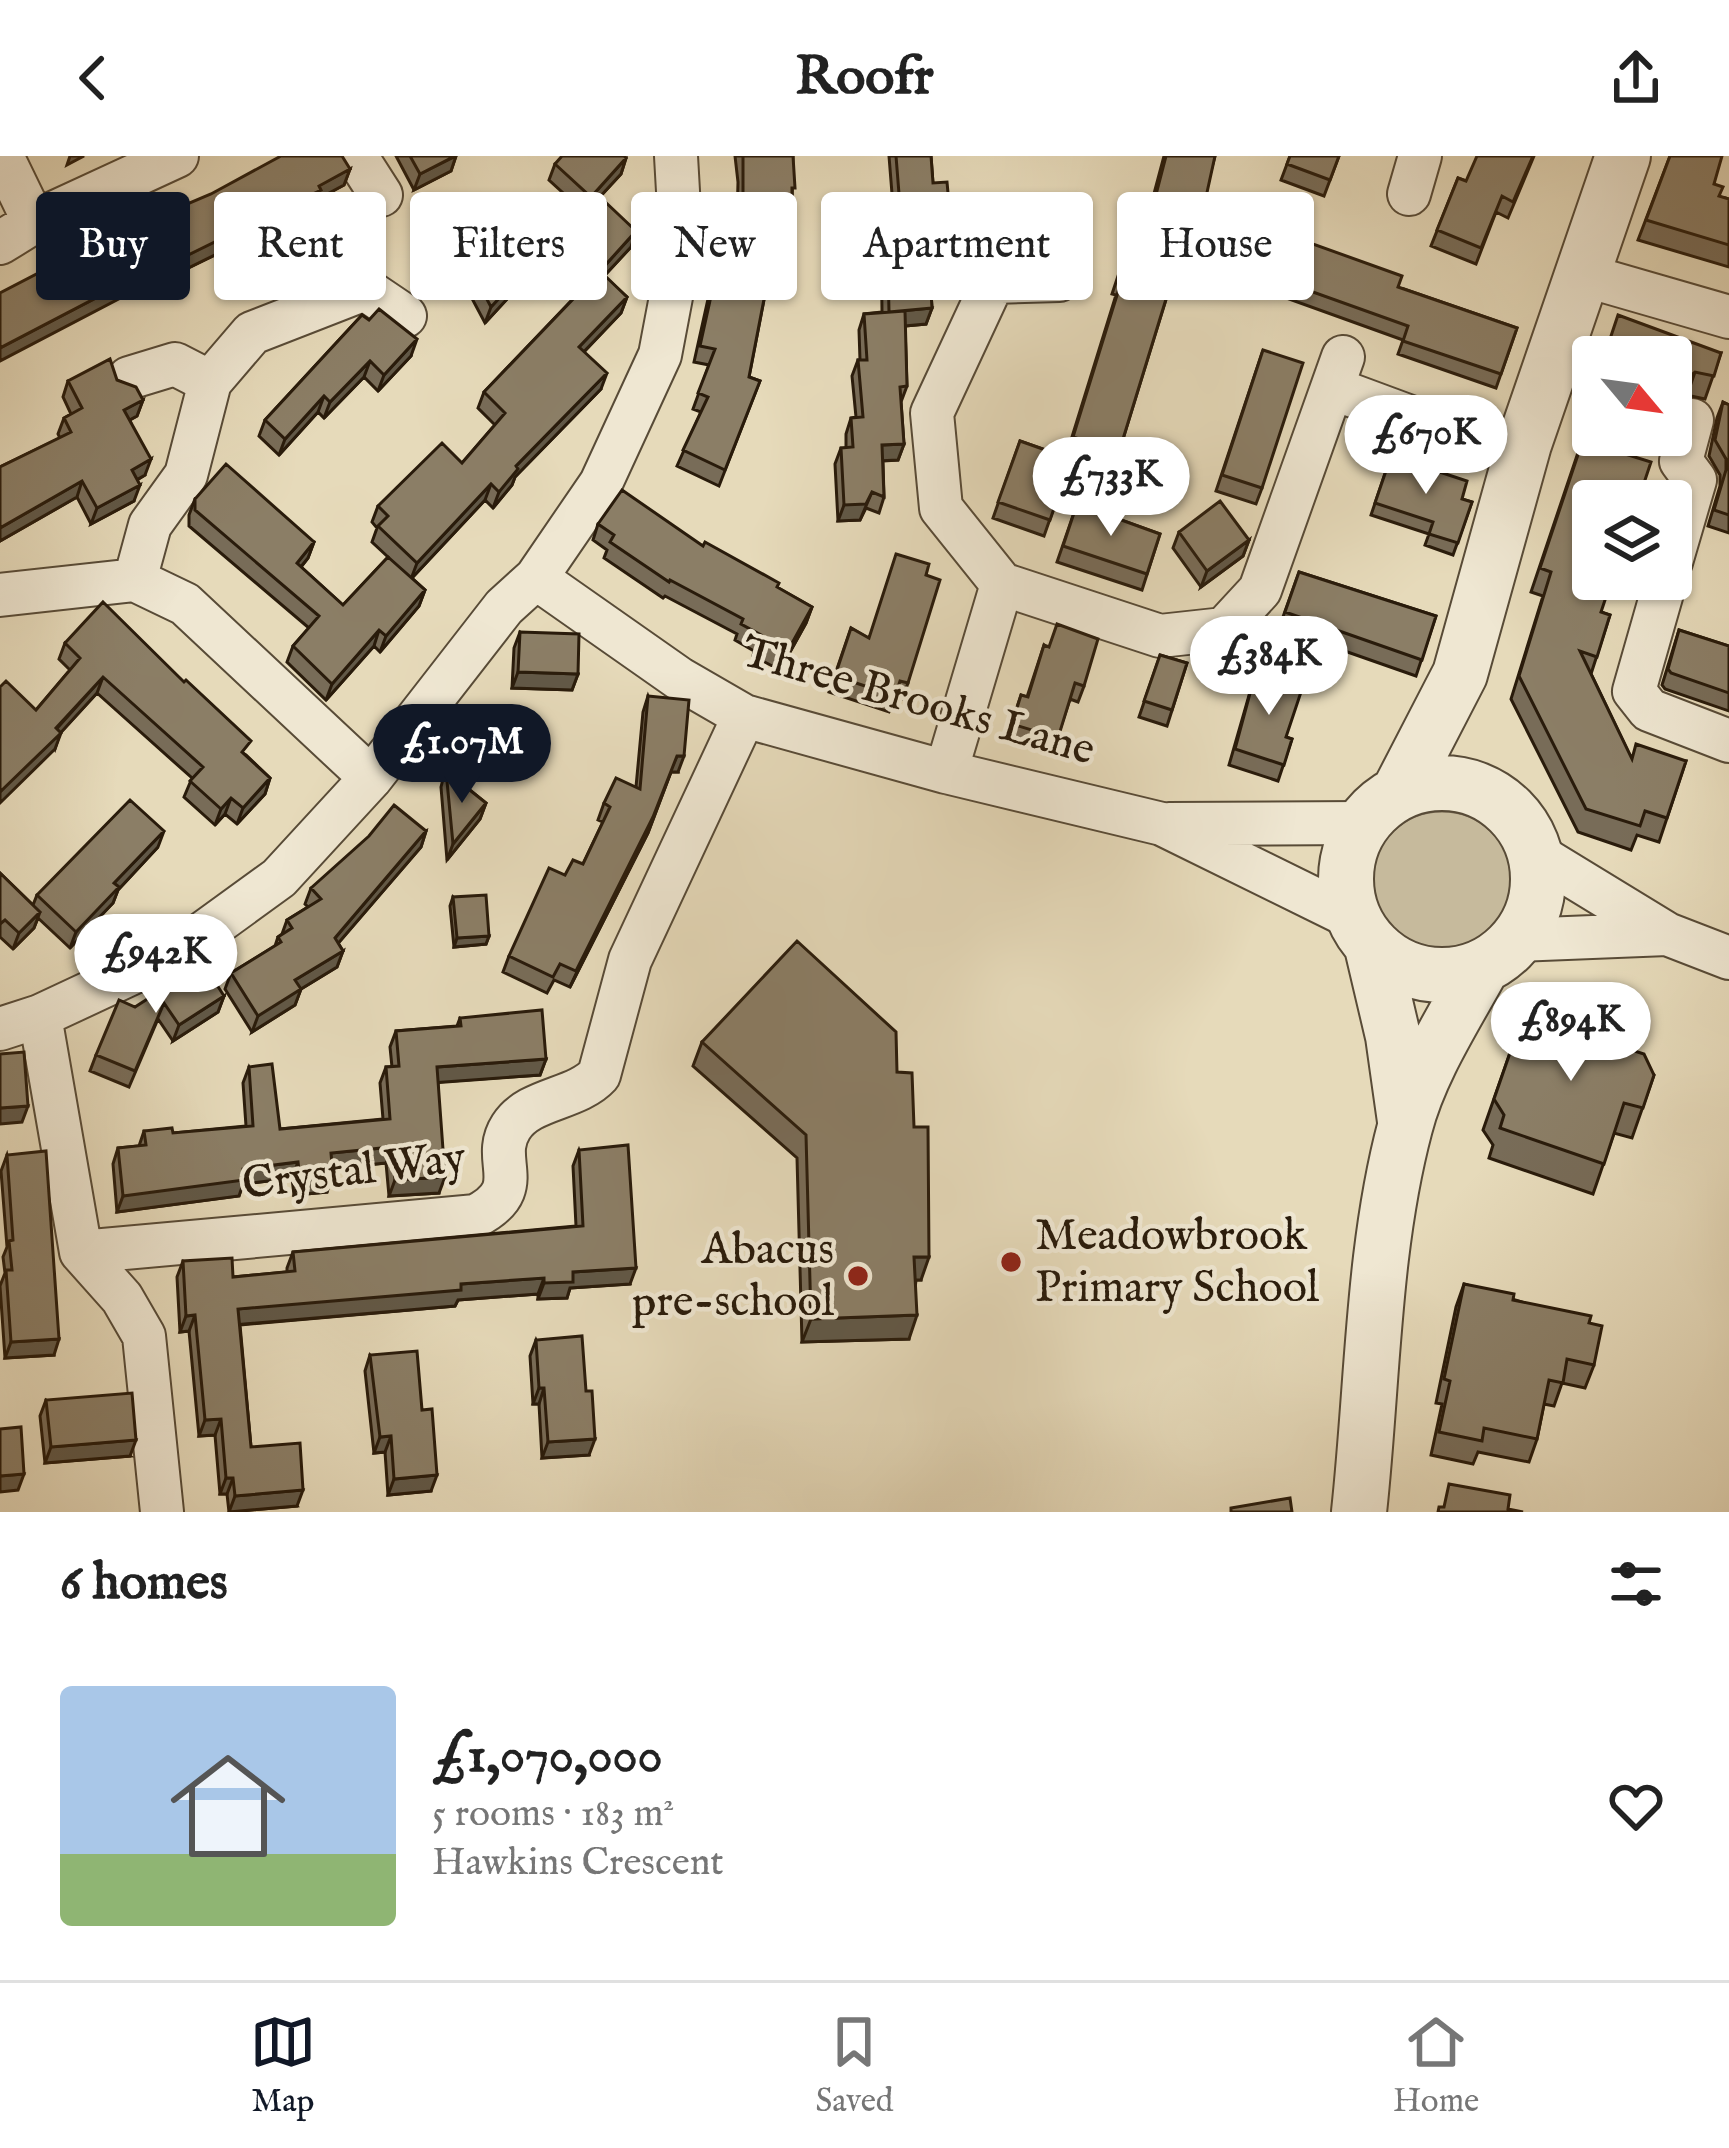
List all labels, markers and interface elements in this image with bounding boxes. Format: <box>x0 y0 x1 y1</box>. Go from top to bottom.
text: Roofr <box>795 44 934 113</box>
icon: back <box>60 45 126 111</box>
icon: share <box>1603 45 1669 111</box>
chip: Buy <box>36 192 190 300</box>
chip: Rent <box>214 192 386 300</box>
chip: Filters <box>410 192 607 300</box>
chip: New <box>631 192 797 300</box>
chip: Apartment <box>821 192 1093 300</box>
chip: House <box>1117 192 1314 300</box>
north arrow <box>1572 336 1692 456</box>
map controls <box>1572 336 1692 600</box>
pin: £670K <box>1342 395 1510 497</box>
text: £670K <box>1371 409 1481 458</box>
pin: £733K <box>1027 437 1195 539</box>
text: £733K <box>1060 451 1162 500</box>
button: layers <box>1572 480 1692 600</box>
pin: £384K <box>1185 616 1353 718</box>
street label: Three Brooks Lane <box>735 624 1101 780</box>
text: £384K <box>1217 630 1321 679</box>
pin: £1.07M <box>364 704 560 806</box>
text: £1.07M <box>400 718 524 767</box>
pin: £942K <box>72 914 240 1016</box>
text: £942K <box>101 928 211 977</box>
pin: £894K <box>1487 982 1655 1084</box>
text: £894K <box>1518 996 1624 1045</box>
street label: Crystal Way <box>239 1130 470 1214</box>
place label: Meadowbrook Primary School <box>1035 1208 1320 1317</box>
place label: Abacus pre-school <box>632 1222 835 1331</box>
marker: Meadowbrook Primary School <box>998 1249 1024 1275</box>
marker: Abacus pre-school <box>845 1263 871 1289</box>
icon: filters <box>1603 1551 1669 1617</box>
text: 6 homes <box>60 1552 228 1617</box>
text: £1,070,000 <box>432 1725 663 1790</box>
icon: home <box>156 1734 300 1878</box>
icon: heart <box>1603 1773 1669 1839</box>
text: 5 rooms · 183 m² <box>432 1790 674 1839</box>
text: Hawkins Crescent <box>432 1839 724 1888</box>
tab: Map <box>250 2009 316 2123</box>
tab: Saved <box>815 2009 893 2123</box>
tab: Home <box>1393 2009 1479 2123</box>

